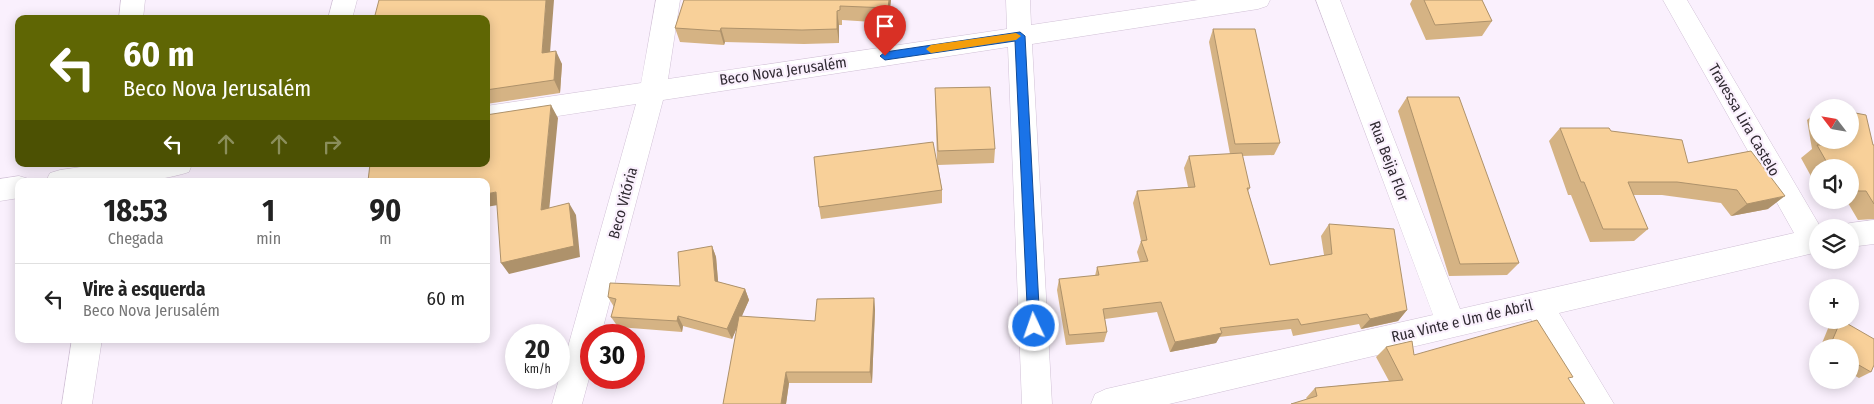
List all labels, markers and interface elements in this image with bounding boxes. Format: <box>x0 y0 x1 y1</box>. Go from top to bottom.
pin <box>864 5 906 56</box>
icon: arrive <box>871 12 899 40</box>
text: 60 m <box>123 33 194 75</box>
icon: left <box>40 35 105 100</box>
street label: Beco Nova Jerusalém <box>718 53 848 89</box>
street label: Travessa Lira Castelo <box>1704 61 1784 180</box>
text: Beco Nova Jerusalém <box>123 75 311 102</box>
north arrow <box>1809 99 1859 149</box>
map controls <box>1809 99 1859 389</box>
street label: Rua Beija Flor <box>1365 118 1413 204</box>
icon: left <box>159 130 187 158</box>
icon: ahead <box>212 130 240 158</box>
icon: ahead <box>265 130 293 158</box>
icon: right <box>318 130 346 158</box>
button: sound <box>1809 159 1859 209</box>
street label: Beco Vitória <box>605 165 641 241</box>
text: 18:53 <box>104 193 168 229</box>
text: 1 <box>262 193 275 229</box>
text: 90 <box>370 193 401 229</box>
button: layers <box>1809 219 1859 269</box>
text: Chegada <box>108 229 164 248</box>
text: min <box>256 229 281 248</box>
text: m <box>379 229 392 248</box>
text: Vire à esquerda <box>83 278 205 301</box>
button: + <box>1809 279 1859 329</box>
icon: left <box>40 285 68 313</box>
text: 60 m <box>427 287 465 310</box>
street label: Rua Vinte e Um de Abril <box>1390 296 1534 346</box>
position arrow <box>1007 299 1059 351</box>
text: Beco Nova Jerusalém <box>83 301 220 320</box>
speed limit sign: 30 <box>580 324 645 389</box>
text: 20 <box>525 335 550 365</box>
button: − <box>1809 339 1859 389</box>
text: km/h <box>524 362 551 376</box>

